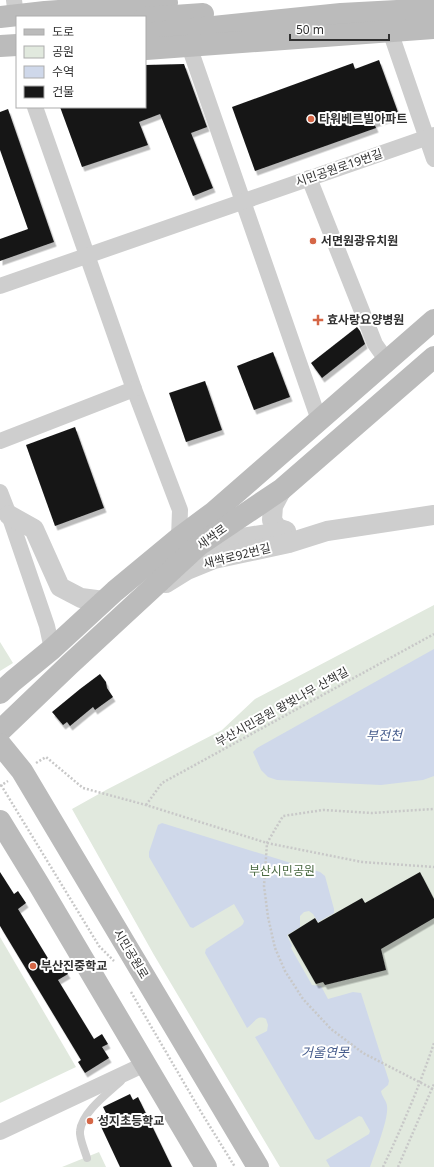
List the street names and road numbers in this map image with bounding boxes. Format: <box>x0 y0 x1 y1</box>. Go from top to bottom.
street label: 시민공원로19번길 <box>293 145 385 190</box>
street label: 새싹로 <box>193 520 230 553</box>
street label: 새싹로92번길 <box>201 539 272 572</box>
street label: 부산시민공원 왕벚나무 산책길 <box>212 663 351 750</box>
street label: 시민공원로 <box>110 926 153 982</box>

